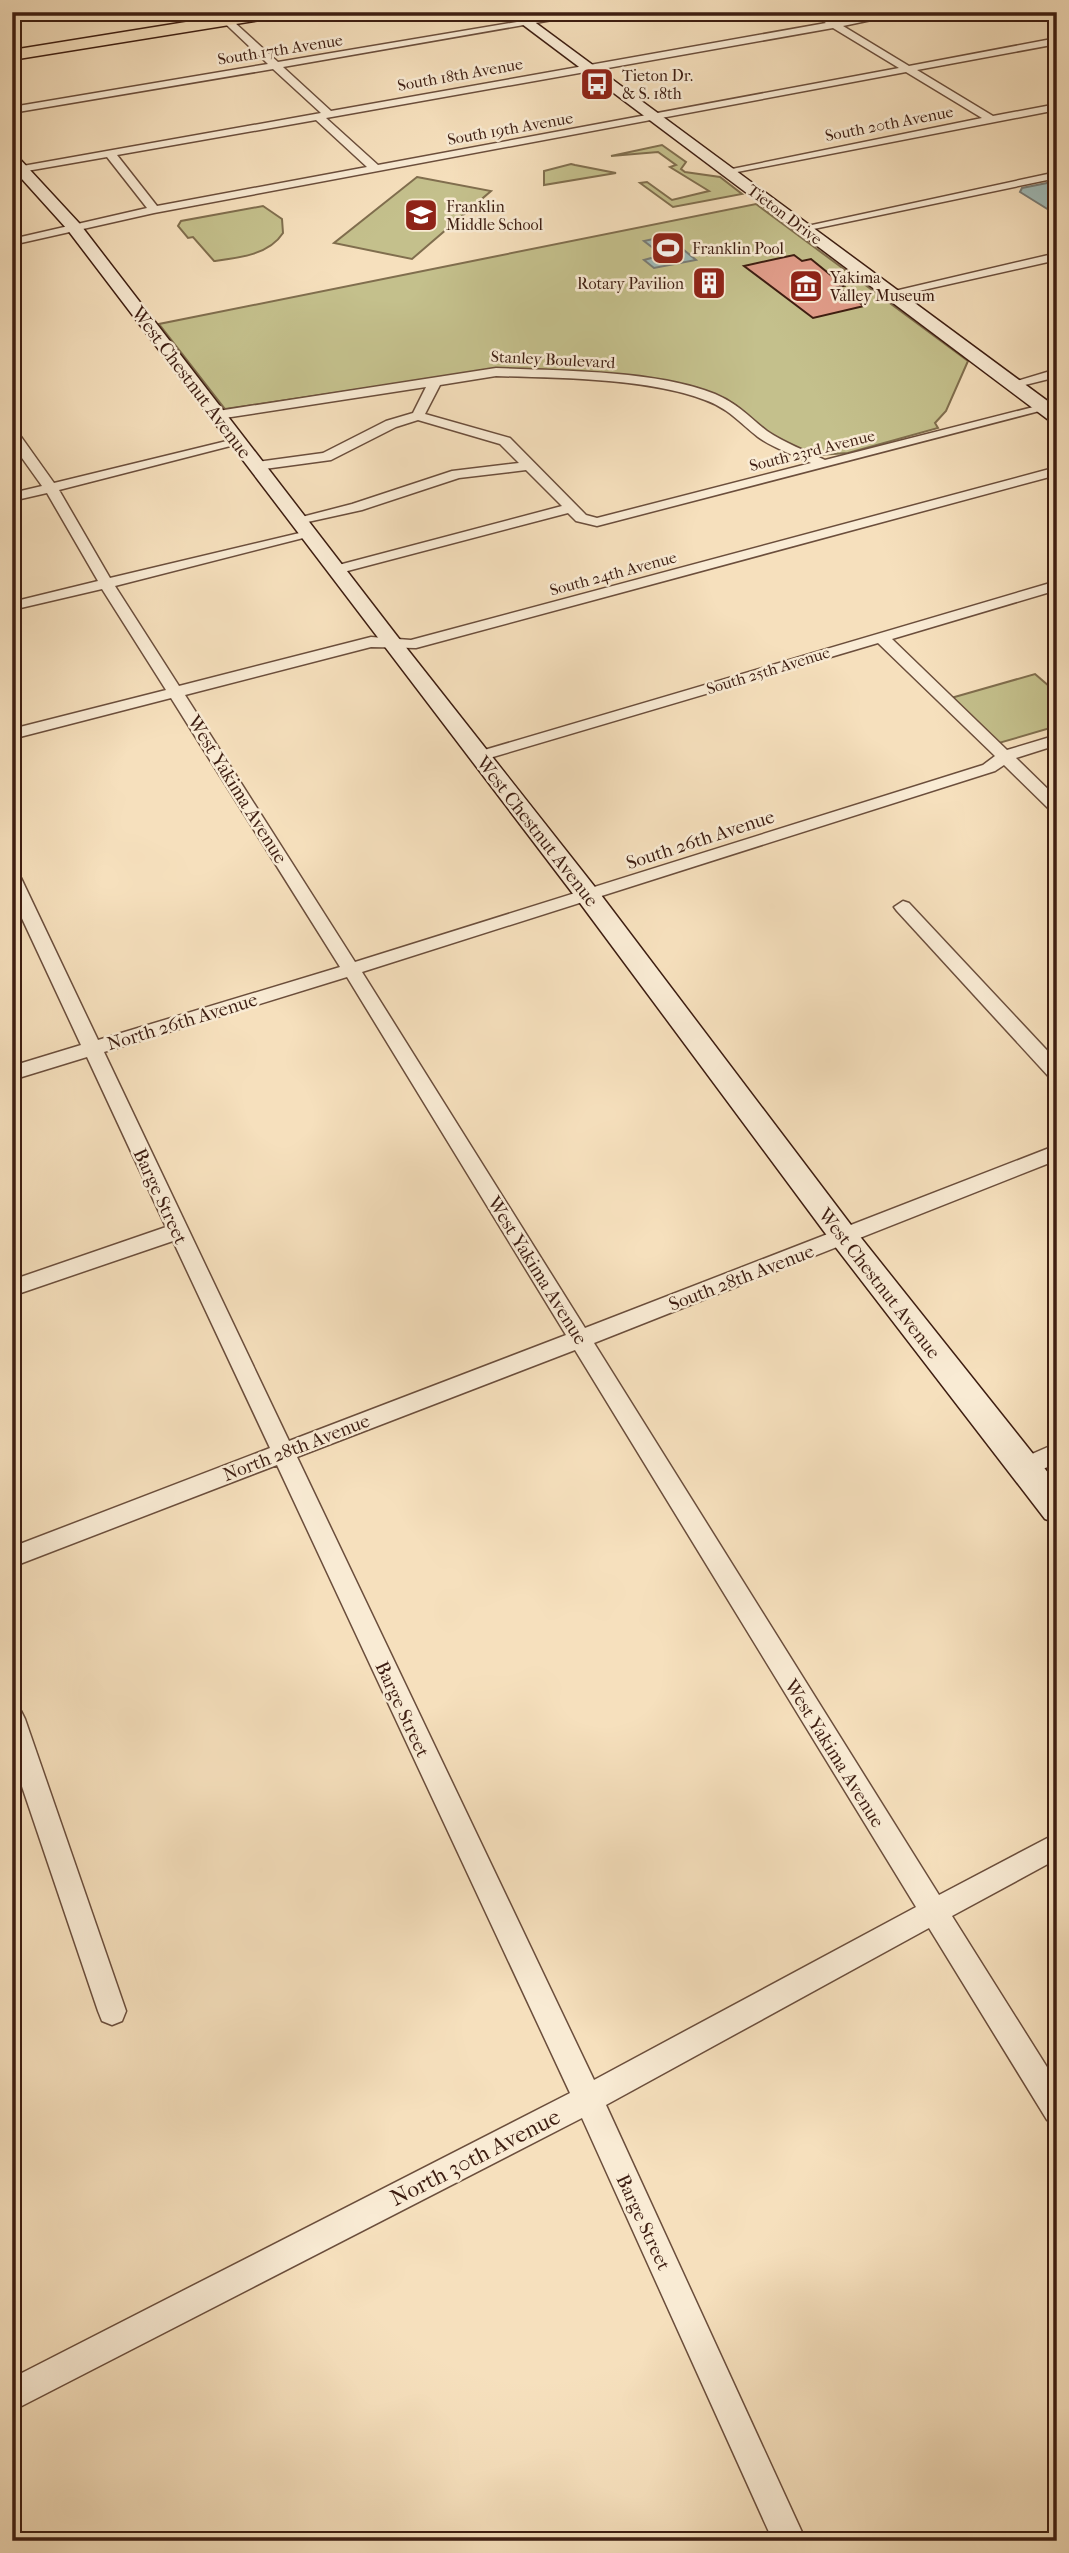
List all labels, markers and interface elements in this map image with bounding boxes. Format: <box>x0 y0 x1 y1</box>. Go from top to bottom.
street label: South 17th Avenue <box>216 30 344 69</box>
street label: South 18th Avenue <box>396 54 524 95</box>
bus stop icon: Tieton Dr. & S. 18th <box>578 65 616 103</box>
place label: Tieton Dr. & S. 18th <box>622 66 693 103</box>
street label: South 20th Avenue <box>823 102 955 145</box>
street label: South 19th Avenue <box>446 108 574 149</box>
street label: Tieton Drive <box>744 180 826 249</box>
school or university icon: Franklin Middle School <box>402 196 440 234</box>
place label: Franklin Middle School <box>446 197 544 234</box>
sports icon: Franklin Pool <box>649 229 687 267</box>
place label: Franklin Pool <box>692 239 785 258</box>
building icon: Rotary Pavilion <box>690 264 728 302</box>
museum icon: Yakima Valley Museum <box>787 267 825 305</box>
place label: Yakima Valley Museum <box>829 268 936 305</box>
place label: Rotary Pavilion <box>577 274 685 293</box>
street label: West Chestnut Avenue <box>126 301 256 463</box>
street label: Stanley Boulevard <box>490 347 616 372</box>
street label: South 23rd Avenue <box>747 426 877 475</box>
street label: South 24th Avenue <box>548 547 679 600</box>
street label: South 25th Avenue <box>704 643 832 698</box>
street label: West Yakima Avenue <box>182 711 292 868</box>
street label: West Chestnut Avenue <box>471 751 603 911</box>
street label: South 26th Avenue <box>623 806 777 874</box>
street label: North 26th Avenue <box>104 989 260 1055</box>
street label: Barge Street <box>128 1145 192 1248</box>
street label: West Yakima Avenue <box>482 1192 592 1349</box>
street label: West Chestnut Avenue <box>813 1203 945 1363</box>
street label: South 28th Avenue <box>666 1240 817 1316</box>
street label: North 28th Avenue <box>220 1410 373 1486</box>
street label: Barge Street <box>370 1658 434 1761</box>
street label: West Yakima Avenue <box>779 1675 889 1832</box>
street label: North 30th Avenue <box>386 2103 565 2212</box>
street label: Barge Street <box>611 2171 675 2274</box>

